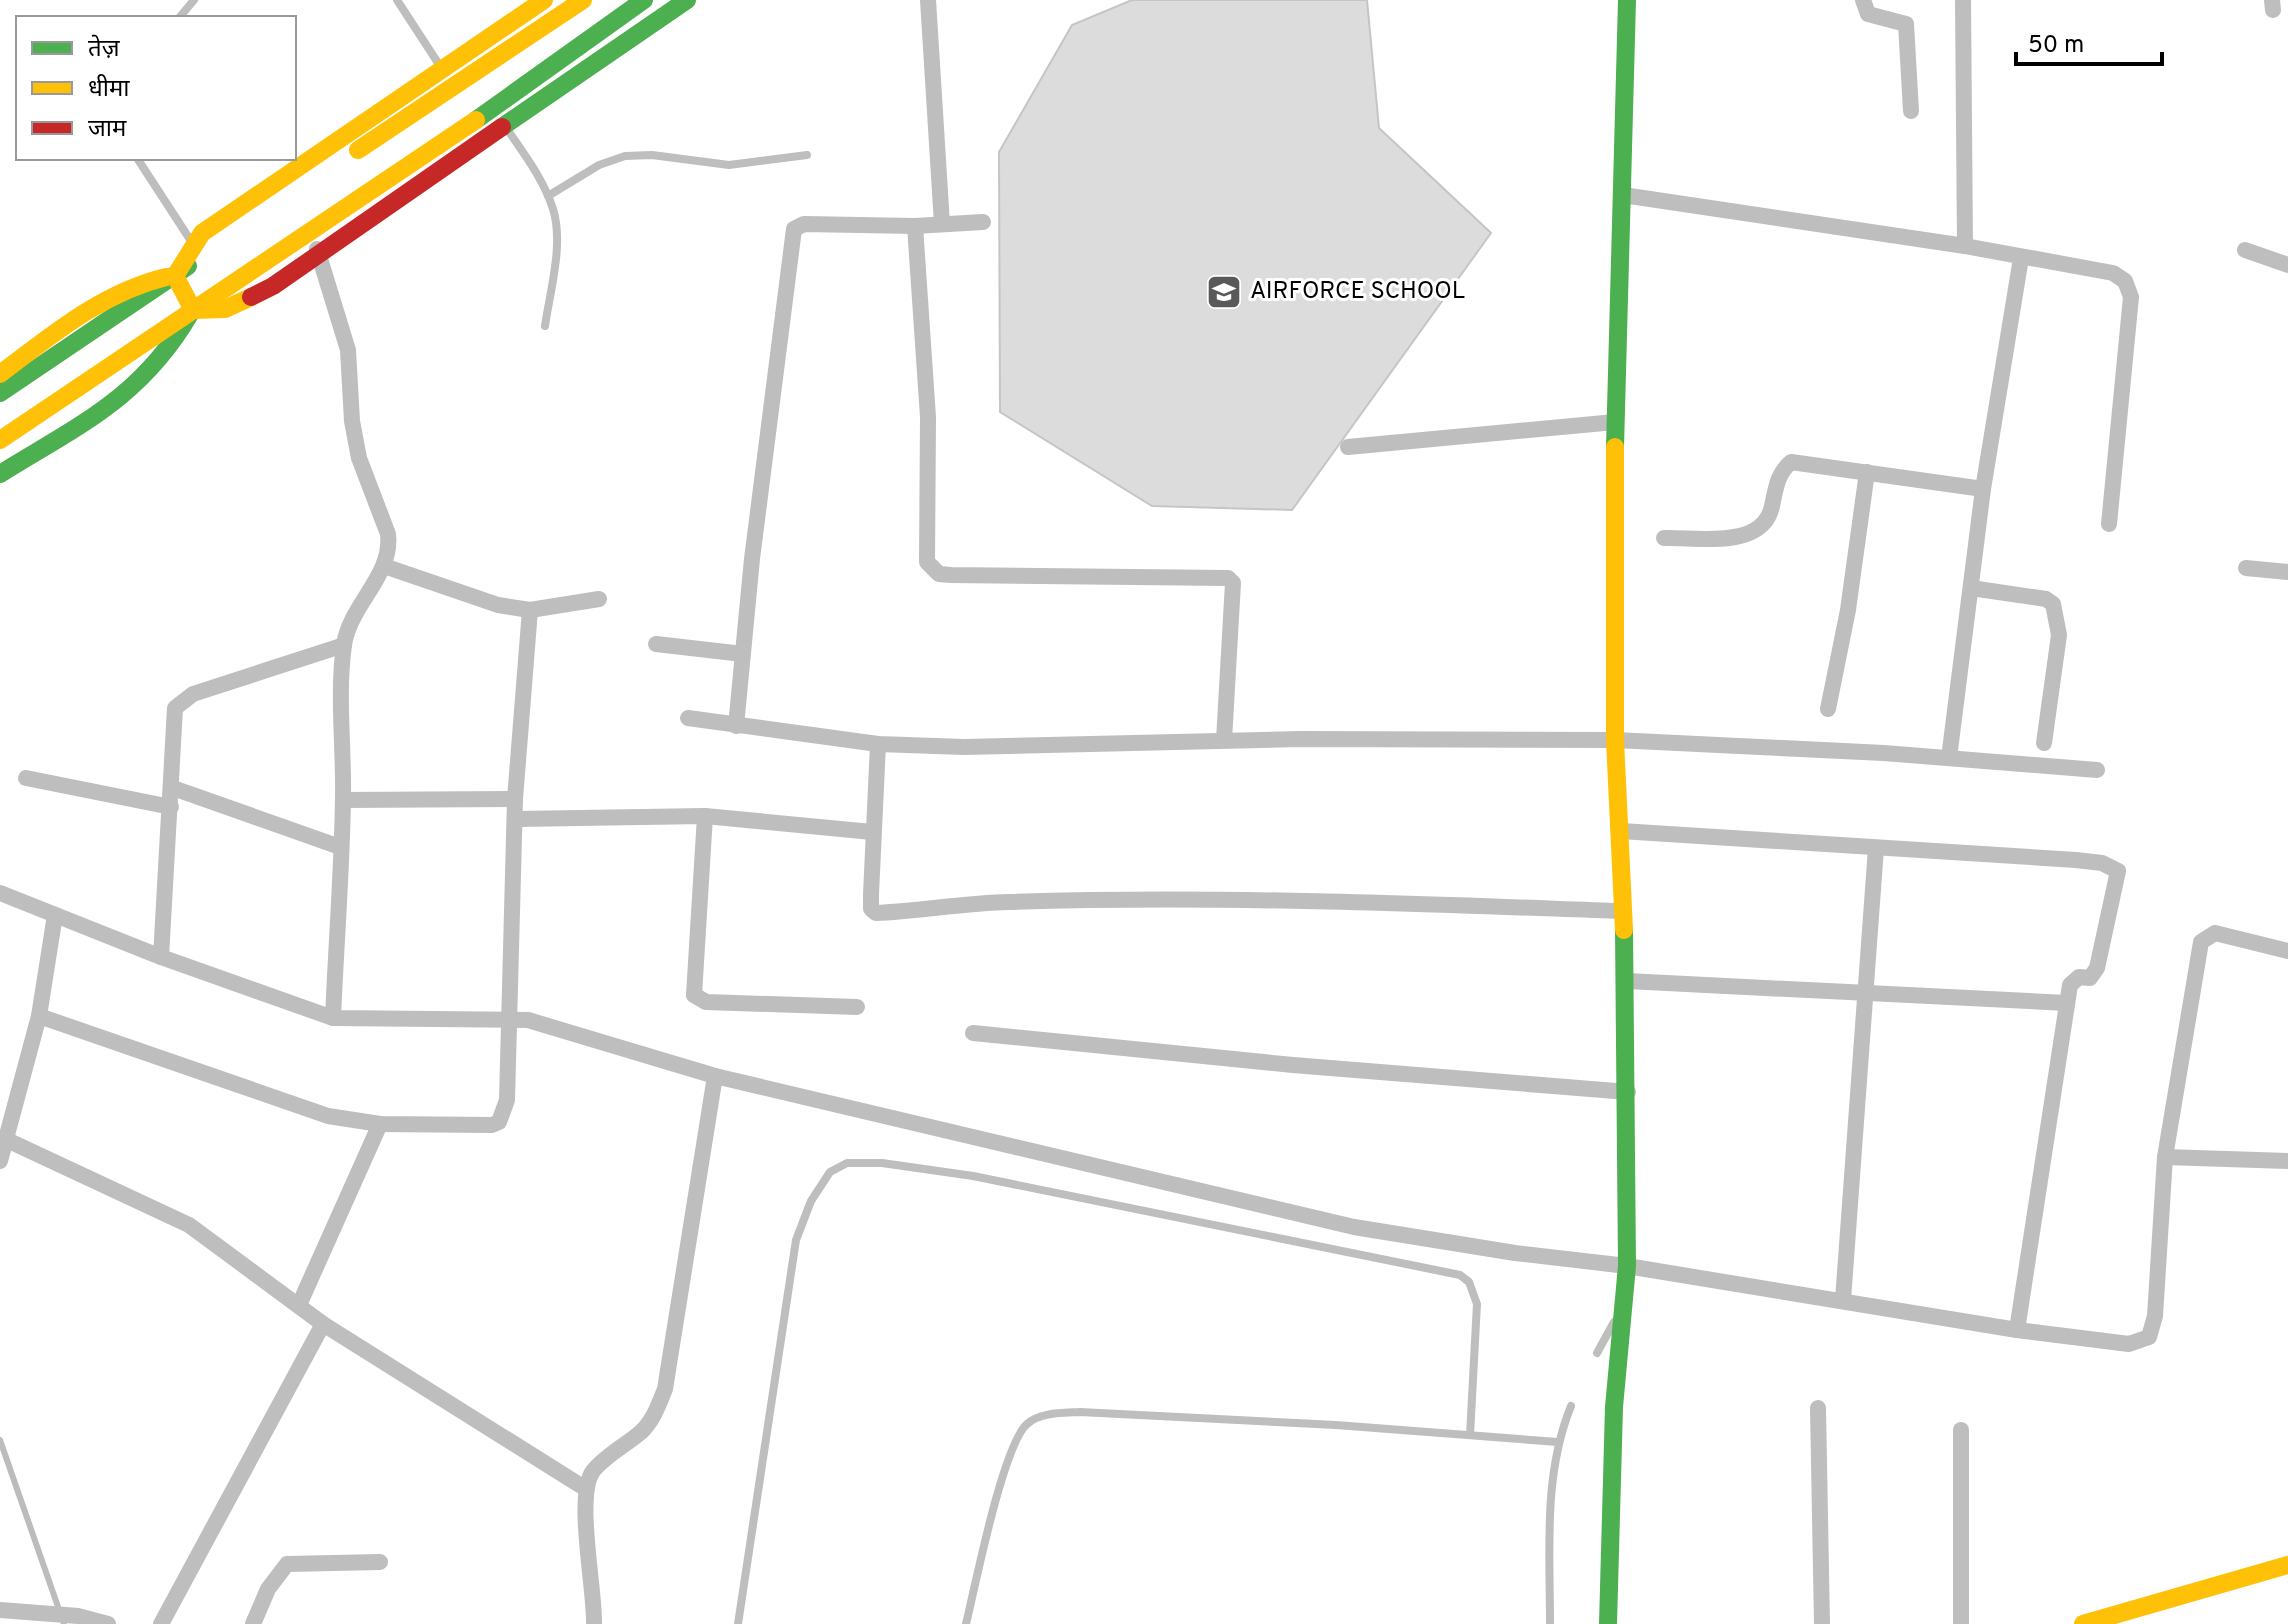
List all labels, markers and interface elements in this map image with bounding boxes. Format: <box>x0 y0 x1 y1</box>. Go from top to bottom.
legend <box>16 16 296 160</box>
scale bar <box>2016 16 2162 66</box>
text: 50 m <box>2028 31 2084 61</box>
text: तेज़ <box>88 34 121 65</box>
text: धीमा <box>88 74 130 105</box>
text: जाम <box>88 115 127 145</box>
school or university icon: AIRFORCE SCHOOL <box>1205 273 1243 311</box>
place label: AIRFORCE SCHOOL <box>1250 277 1465 307</box>

